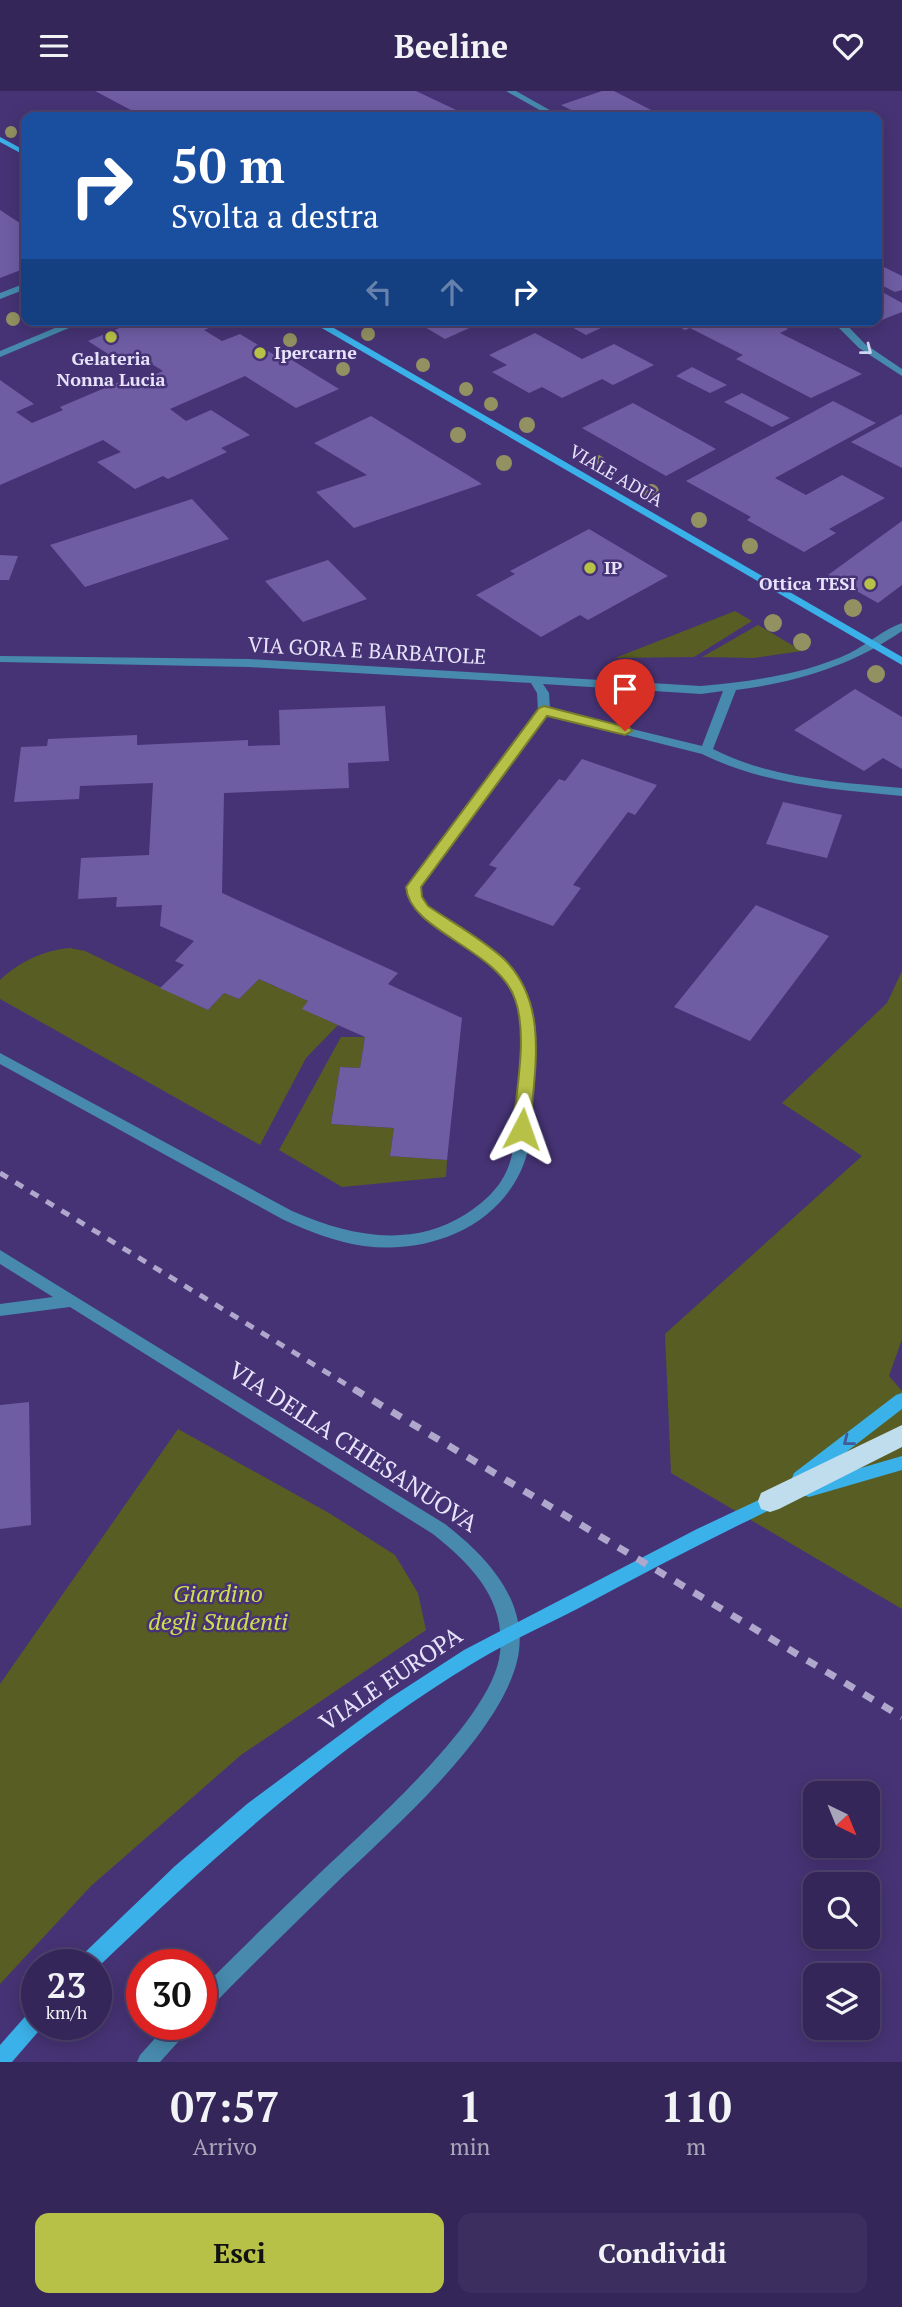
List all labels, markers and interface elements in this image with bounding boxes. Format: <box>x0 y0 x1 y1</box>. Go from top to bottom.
text: Beeline <box>394 25 508 67</box>
icon: menu <box>35 27 73 65</box>
icon: heart <box>829 27 867 65</box>
text: 50 m <box>171 132 285 197</box>
icon: right <box>56 140 147 231</box>
text: Svolta a destra <box>171 195 379 237</box>
icon: left <box>360 273 398 311</box>
icon: ahead <box>433 273 471 311</box>
icon: right <box>506 273 544 311</box>
marker: Gelateria Nonna Lucia <box>103 329 119 345</box>
place label: Ipercarne <box>274 340 357 364</box>
one-way arrow <box>859 341 871 354</box>
marker: Ipercarne <box>252 345 268 361</box>
place label: Gelateria Nonna Lucia <box>57 346 165 391</box>
street label: VIALE ADUA <box>565 439 668 512</box>
place label: IP <box>604 555 623 579</box>
marker: IP <box>582 560 598 576</box>
place label: Ottica TESI <box>759 571 856 595</box>
marker: Ottica TESI <box>862 576 878 592</box>
street label: VIA GORA E BARBATOLE <box>247 630 487 670</box>
pin <box>595 659 655 731</box>
icon: arrive <box>606 670 644 708</box>
position arrow <box>485 1092 559 1166</box>
street label: VIA DELLA CHIESANUOVA <box>223 1353 485 1539</box>
one-way arrow <box>843 1433 856 1446</box>
park label: Giardino degli Studenti <box>148 1577 288 1637</box>
street label: VIALE EUROPA <box>313 1618 469 1738</box>
north arrow <box>803 1781 880 1859</box>
map controls <box>803 1781 880 2040</box>
button: search <box>803 1872 880 1949</box>
speed limit sign: 30 <box>126 1949 217 2040</box>
text: 23 <box>47 1962 86 2008</box>
button: layers <box>803 1963 880 2040</box>
text: km/h <box>46 2000 87 2024</box>
text: 07:57 <box>170 2078 280 2134</box>
text: 1 <box>458 2078 482 2134</box>
text: 110 <box>661 2078 732 2134</box>
text: Arrivo <box>193 2131 257 2162</box>
text: min <box>450 2131 490 2162</box>
text: m <box>686 2131 706 2162</box>
button: Esci <box>35 2213 444 2293</box>
button: Condividi <box>458 2213 867 2293</box>

